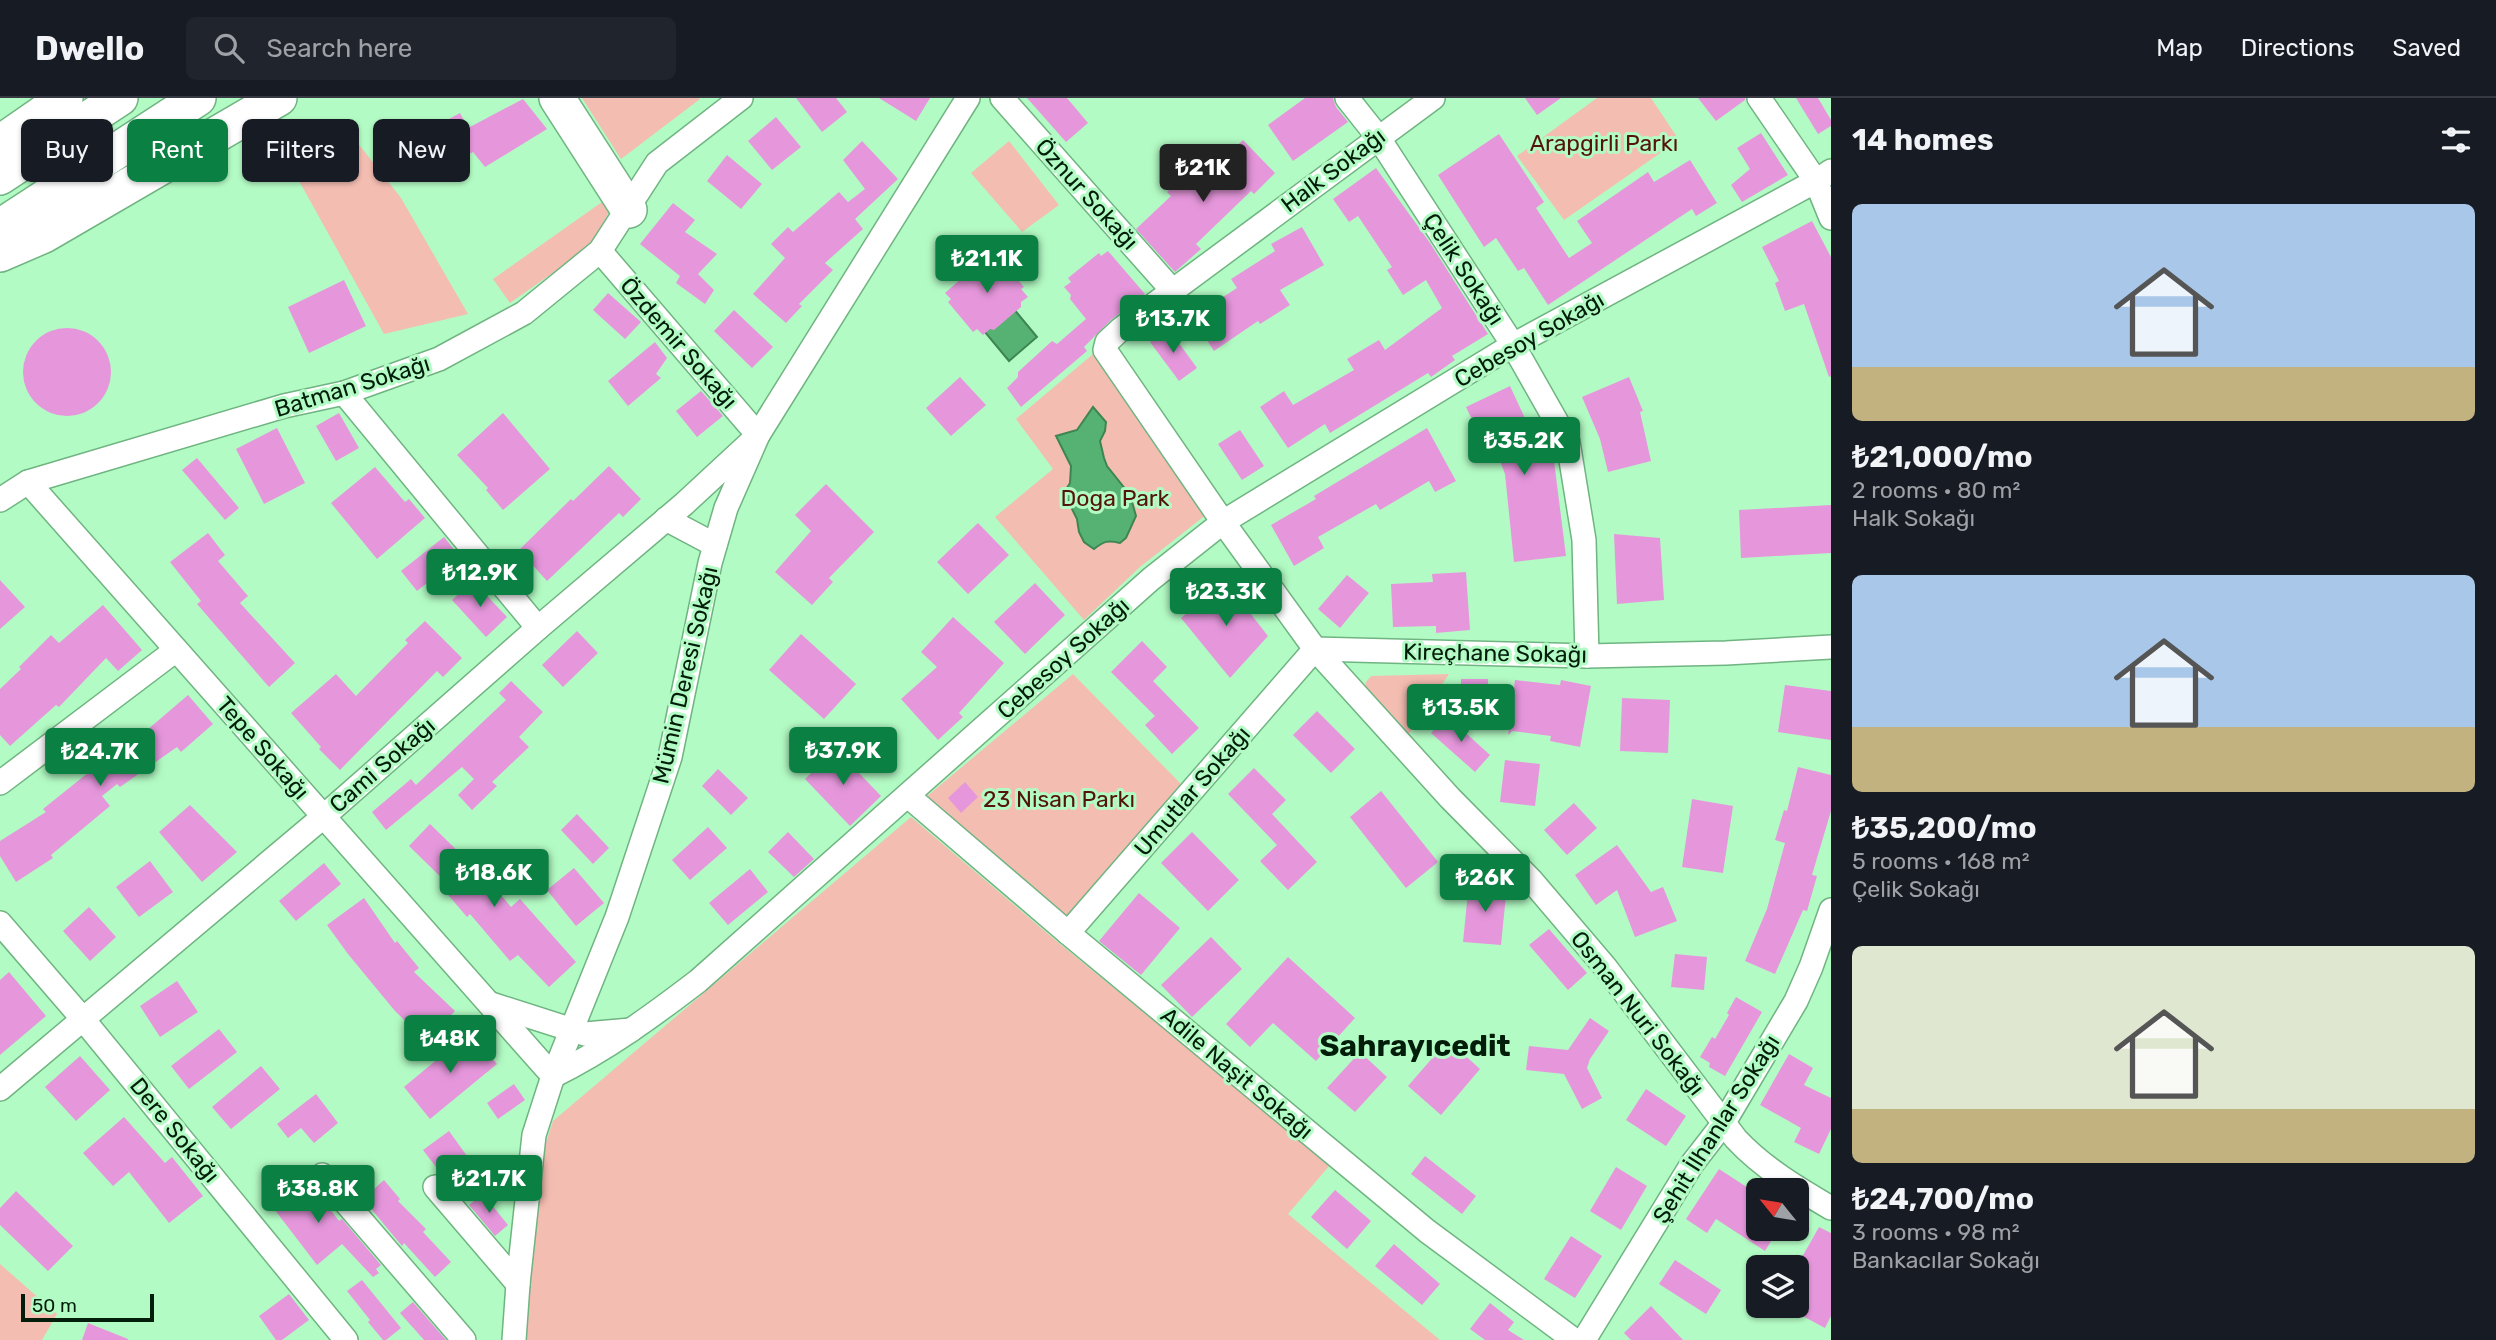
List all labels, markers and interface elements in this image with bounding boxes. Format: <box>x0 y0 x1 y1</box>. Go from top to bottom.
search box <box>186 17 676 80</box>
text: Dwello <box>35 29 144 68</box>
icon: search <box>210 29 248 67</box>
text: Search here <box>266 33 412 64</box>
text: Map <box>2156 34 2203 62</box>
text: Directions <box>2241 34 2354 62</box>
text: Saved <box>2392 34 2461 62</box>
chip: Buy <box>21 119 113 182</box>
chip: Rent <box>127 119 228 182</box>
chip: Filters <box>242 119 359 182</box>
chip: New <box>373 119 470 182</box>
icon: filters <box>2437 121 2475 159</box>
street label: Halk Sokağı <box>1275 122 1391 218</box>
text: 14 homes <box>1852 122 1994 158</box>
park label: Arapgirli Parkı <box>1530 129 1678 157</box>
street label: Öznur Sokağı <box>1030 133 1144 255</box>
pin: ₺21K <box>1162 144 1244 204</box>
text: ₺21K <box>1176 153 1230 181</box>
street label: Çelik Sokağı <box>1417 208 1511 330</box>
pin: ₺21.1K <box>930 236 1044 295</box>
text: ₺21.1K <box>951 244 1023 272</box>
icon: home <box>2101 249 2227 375</box>
street label: Özdemir Sokağı <box>614 272 744 414</box>
street label: Cebesoy Sokağı <box>1449 285 1609 393</box>
pin: ₺13.7K <box>1116 296 1230 355</box>
text: ₺13.7K <box>1136 304 1210 332</box>
street label: Batman Sokağı <box>271 349 433 423</box>
pin: ₺35.2K <box>1467 418 1581 477</box>
text: ₺35.2K <box>1484 426 1564 454</box>
text: ₺21,000/mo <box>1852 439 2033 475</box>
text: 2 rooms · 80 m² <box>1852 476 2020 504</box>
park label: Doga Park <box>1061 484 1170 512</box>
text: Halk Sokağı <box>1852 504 1975 532</box>
pin: ₺12.9K <box>423 550 537 609</box>
text: ₺12.9K <box>442 558 518 586</box>
street label: Mümin Deresi Sokağı <box>646 564 724 786</box>
pin: ₺23.3K <box>1169 568 1283 628</box>
text: ₺23.3K <box>1186 577 1266 605</box>
street label: Cebesoy Sokağı <box>991 591 1135 725</box>
icon: home <box>2101 620 2227 746</box>
street label: Kireçhane Sokağı <box>1403 637 1587 669</box>
pin: ₺13.5K <box>1404 684 1518 744</box>
street label: Tepe Sokağı <box>211 691 315 805</box>
text: ₺13.5K <box>1423 693 1499 721</box>
street label: Cami Sokağı <box>323 712 441 818</box>
street label: Umutlar Sokağı <box>1128 720 1256 862</box>
pin: ₺24.7K <box>43 728 157 788</box>
pin: ₺37.9K <box>786 728 900 787</box>
text: ₺37.9K <box>805 736 881 764</box>
text: ₺24.7K <box>61 737 139 765</box>
park label: 23 Nisan Parkı <box>983 785 1135 813</box>
text: ₺35,200/mo <box>1852 810 2037 846</box>
text: 5 rooms · 168 m² <box>1852 847 2030 875</box>
pin: ₺18.6K <box>437 850 551 909</box>
pin: ₺26K <box>1444 854 1526 914</box>
text: ₺18.6K <box>456 858 532 886</box>
text: ₺26K <box>1456 863 1514 891</box>
text: Çelik Sokağı <box>1852 875 1980 903</box>
street label: Osman Nuri Sokağı <box>1565 925 1711 1101</box>
icon: home <box>2101 991 2227 1117</box>
street label: Adile Naşit Sokağı <box>1155 1001 1319 1145</box>
pin: ₺48K <box>409 1016 491 1075</box>
text: ₺48K <box>420 1024 480 1052</box>
district label: Sahrayıcedit <box>1319 1028 1511 1064</box>
street label: Şehit İlhanlar Sokağı <box>1647 1029 1785 1229</box>
street label: Dere Sokağı <box>124 1072 226 1188</box>
pin: ₺21.7K <box>432 1156 546 1215</box>
text: ₺21.7K <box>452 1164 526 1192</box>
pin: ₺38.8K <box>261 1166 375 1225</box>
text: ₺38.8K <box>277 1174 359 1202</box>
north arrow <box>1746 1178 1810 1241</box>
map controls <box>1746 1178 1809 1318</box>
text: ₺24,700/mo <box>1852 1181 2034 1217</box>
text: 3 rooms · 98 m² <box>1852 1218 2020 1246</box>
text: Bankacılar Sokağı <box>1852 1246 2040 1274</box>
button: layers <box>1746 1255 1809 1318</box>
scale bar <box>21 1291 154 1323</box>
text: 50 m <box>32 1294 77 1317</box>

